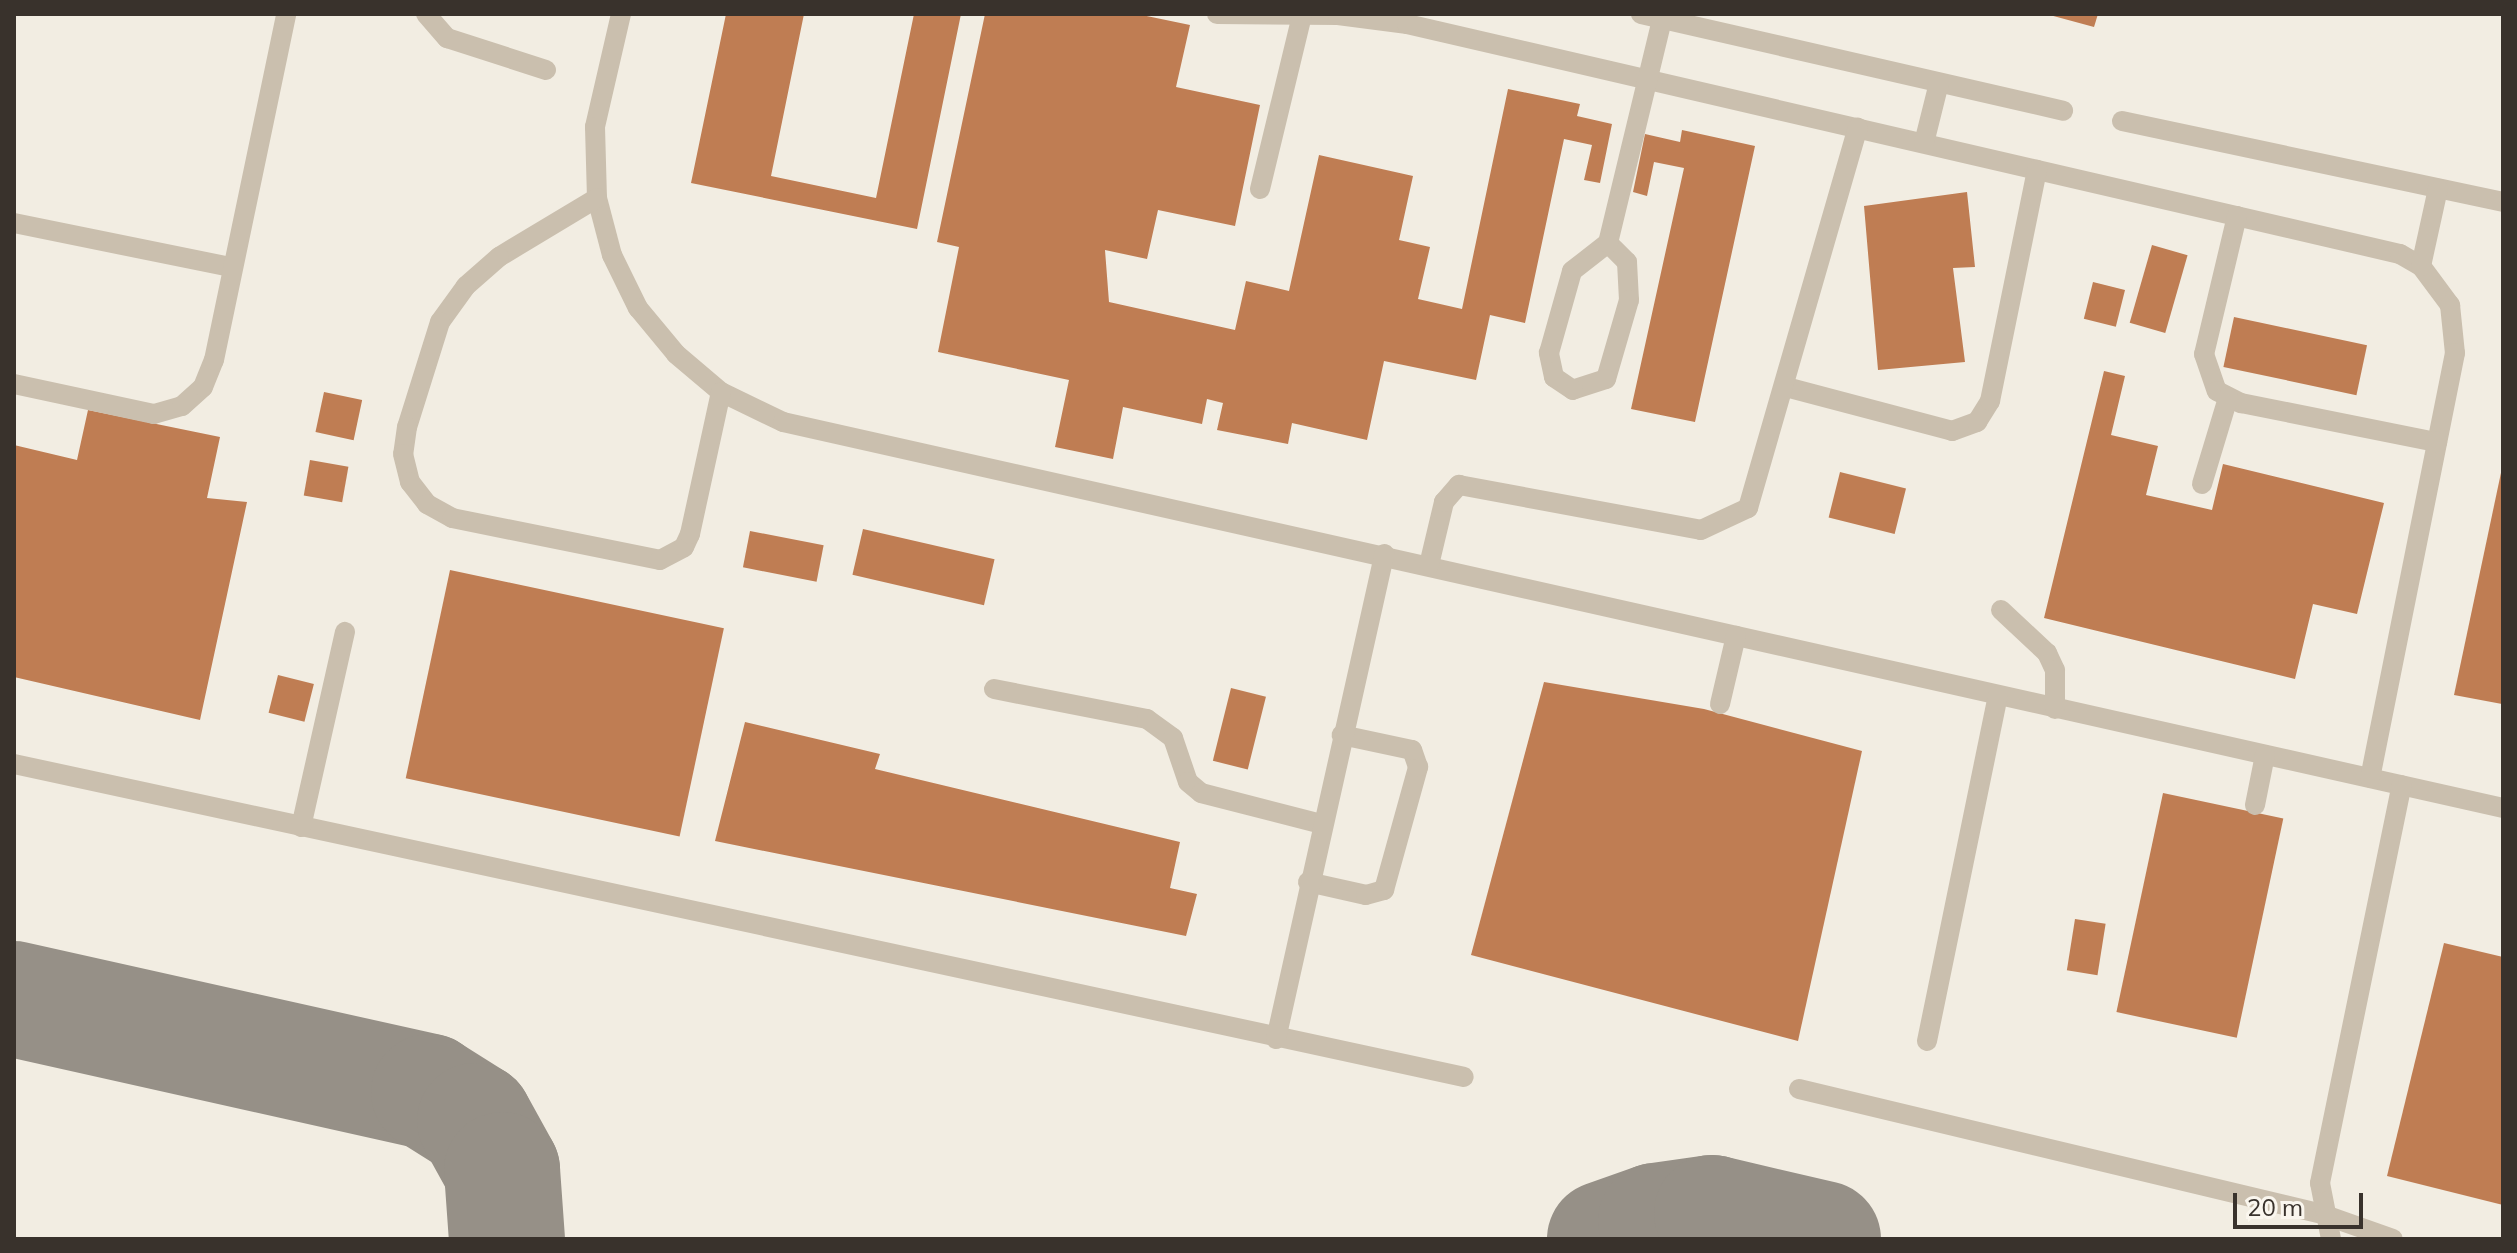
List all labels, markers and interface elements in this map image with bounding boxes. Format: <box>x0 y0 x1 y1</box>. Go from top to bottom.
scale bar <box>2237 1177 2367 1227</box>
text: 20 m <box>2247 1192 2303 1222</box>

